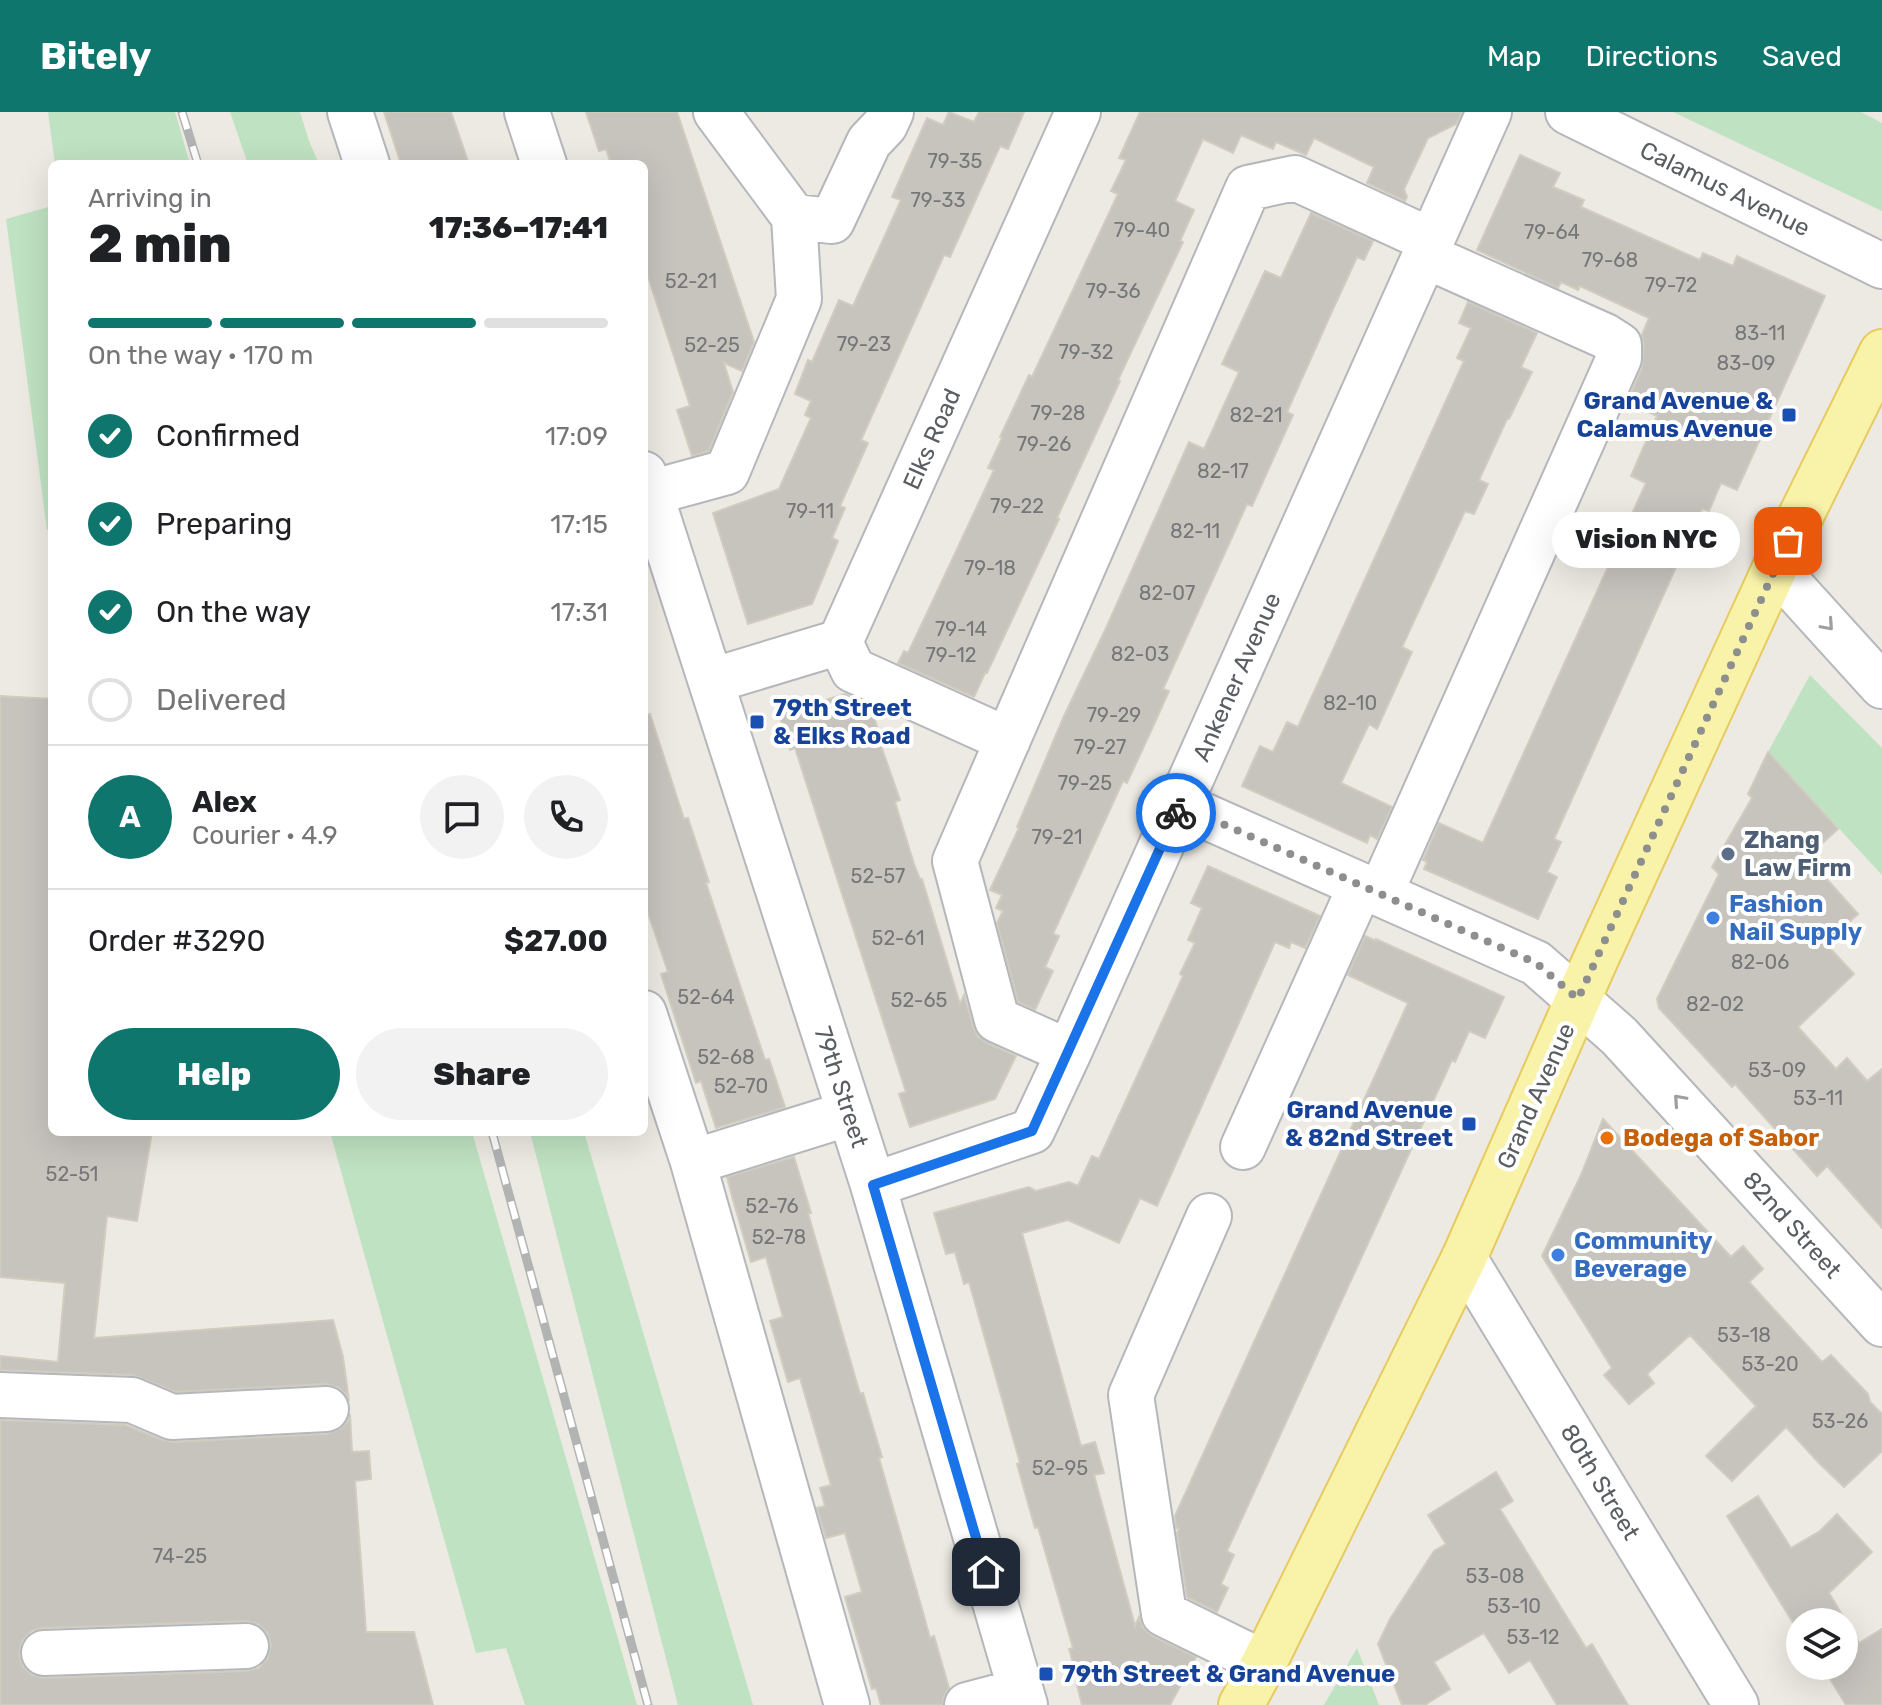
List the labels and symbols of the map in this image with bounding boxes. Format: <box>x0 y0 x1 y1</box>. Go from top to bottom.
street label: Calamus Avenue <box>1635 136 1815 242</box>
house number: 79-35 <box>928 149 983 173</box>
house number: 79-33 <box>910 188 966 212</box>
house number: 79-40 <box>1114 218 1170 242</box>
house number: 79-64 <box>1524 220 1580 244</box>
house number: 79-68 <box>1582 248 1638 272</box>
house number: 52-21 <box>665 269 717 293</box>
house number: 79-72 <box>1645 273 1697 297</box>
house number: 79-36 <box>1085 279 1141 303</box>
house number: 83-11 <box>1735 321 1785 345</box>
house number: 79-23 <box>837 332 891 356</box>
house number: 52-25 <box>684 333 740 357</box>
house number: 79-32 <box>1059 340 1113 364</box>
house number: 83-09 <box>1717 351 1775 375</box>
street label: Elks Road <box>897 384 967 494</box>
place label: Grand Avenue & Calamus Avenue <box>1576 387 1773 443</box>
house number: 79-28 <box>1030 401 1086 425</box>
house number: 82-21 <box>1229 403 1283 427</box>
marker: Grand Avenue & Calamus Avenue <box>1780 406 1798 424</box>
house number: 79-26 <box>1017 432 1071 456</box>
house number: 82-17 <box>1197 459 1249 483</box>
house number: 79-22 <box>990 494 1044 518</box>
house number: 79-11 <box>786 499 834 523</box>
pin <box>1754 507 1822 575</box>
callout: Vision NYC <box>1552 513 1740 569</box>
house number: 82-11 <box>1170 519 1220 543</box>
house number: 79-18 <box>964 556 1016 580</box>
house number: 82-07 <box>1139 581 1195 605</box>
street label: Ankener Avenue <box>1187 588 1287 766</box>
one-way arrow <box>1818 616 1832 631</box>
house number: 79-14 <box>935 617 987 641</box>
house number: 82-03 <box>1111 642 1169 666</box>
house number: 79-12 <box>925 643 977 667</box>
house number: 82-10 <box>1323 691 1377 715</box>
place label: 79th Street & Elks Road <box>773 694 912 750</box>
house number: 79-29 <box>1087 703 1141 727</box>
marker: 79th Street & Elks Road <box>748 713 766 731</box>
house number: 79-27 <box>1074 735 1126 759</box>
house number: 79-25 <box>1058 771 1112 795</box>
courier <box>1136 773 1216 853</box>
house number: 79-21 <box>1031 825 1083 849</box>
place label: Zhang Law Firm <box>1744 826 1852 882</box>
marker: Zhang Law Firm <box>1719 845 1737 863</box>
house number: 52-57 <box>851 864 905 888</box>
place label: Fashion Nail Supply <box>1729 890 1862 946</box>
marker: Fashion Nail Supply <box>1704 909 1722 927</box>
house number: 52-61 <box>872 926 924 950</box>
house number: 82-06 <box>1731 950 1789 974</box>
house number: 52-64 <box>677 985 735 1009</box>
house number: 52-65 <box>891 988 947 1012</box>
house number: 82-02 <box>1686 992 1744 1016</box>
street label: Grand Avenue <box>1491 1019 1581 1173</box>
street label: 79th Street <box>808 1023 874 1151</box>
house number: 52-68 <box>697 1045 755 1069</box>
house number: 53-09 <box>1748 1058 1806 1082</box>
house number: 52-70 <box>714 1074 768 1098</box>
house number: 53-11 <box>1793 1086 1843 1110</box>
one-way arrow <box>1675 1095 1689 1110</box>
place label: Grand Avenue & 82nd Street <box>1285 1096 1453 1152</box>
marker: Grand Avenue & 82nd Street <box>1460 1115 1478 1133</box>
place label: Bodega of Sabor <box>1623 1124 1819 1152</box>
marker: Bodega of Sabor <box>1598 1129 1616 1147</box>
house number: 52-51 <box>46 1162 98 1186</box>
street label: 82nd Street <box>1737 1166 1847 1284</box>
house number: 52-76 <box>745 1194 799 1218</box>
house number: 52-78 <box>752 1225 806 1249</box>
place label: Community Beverage <box>1574 1227 1713 1283</box>
marker: Community Beverage <box>1549 1246 1567 1264</box>
house number: 53-18 <box>1717 1323 1771 1347</box>
house number: 53-20 <box>1741 1352 1799 1376</box>
house number: 53-26 <box>1812 1409 1868 1433</box>
street label: 80th Street <box>1555 1419 1645 1545</box>
house number: 52-95 <box>1032 1456 1088 1480</box>
pin <box>952 1538 1020 1606</box>
house number: 74-25 <box>153 1544 207 1568</box>
house number: 53-08 <box>1466 1564 1525 1588</box>
house number: 53-10 <box>1487 1594 1541 1618</box>
house number: 53-12 <box>1506 1625 1560 1649</box>
place label: 79th Street & Grand Avenue <box>1062 1660 1395 1688</box>
marker: 79th Street & Grand Avenue <box>1037 1665 1055 1683</box>

